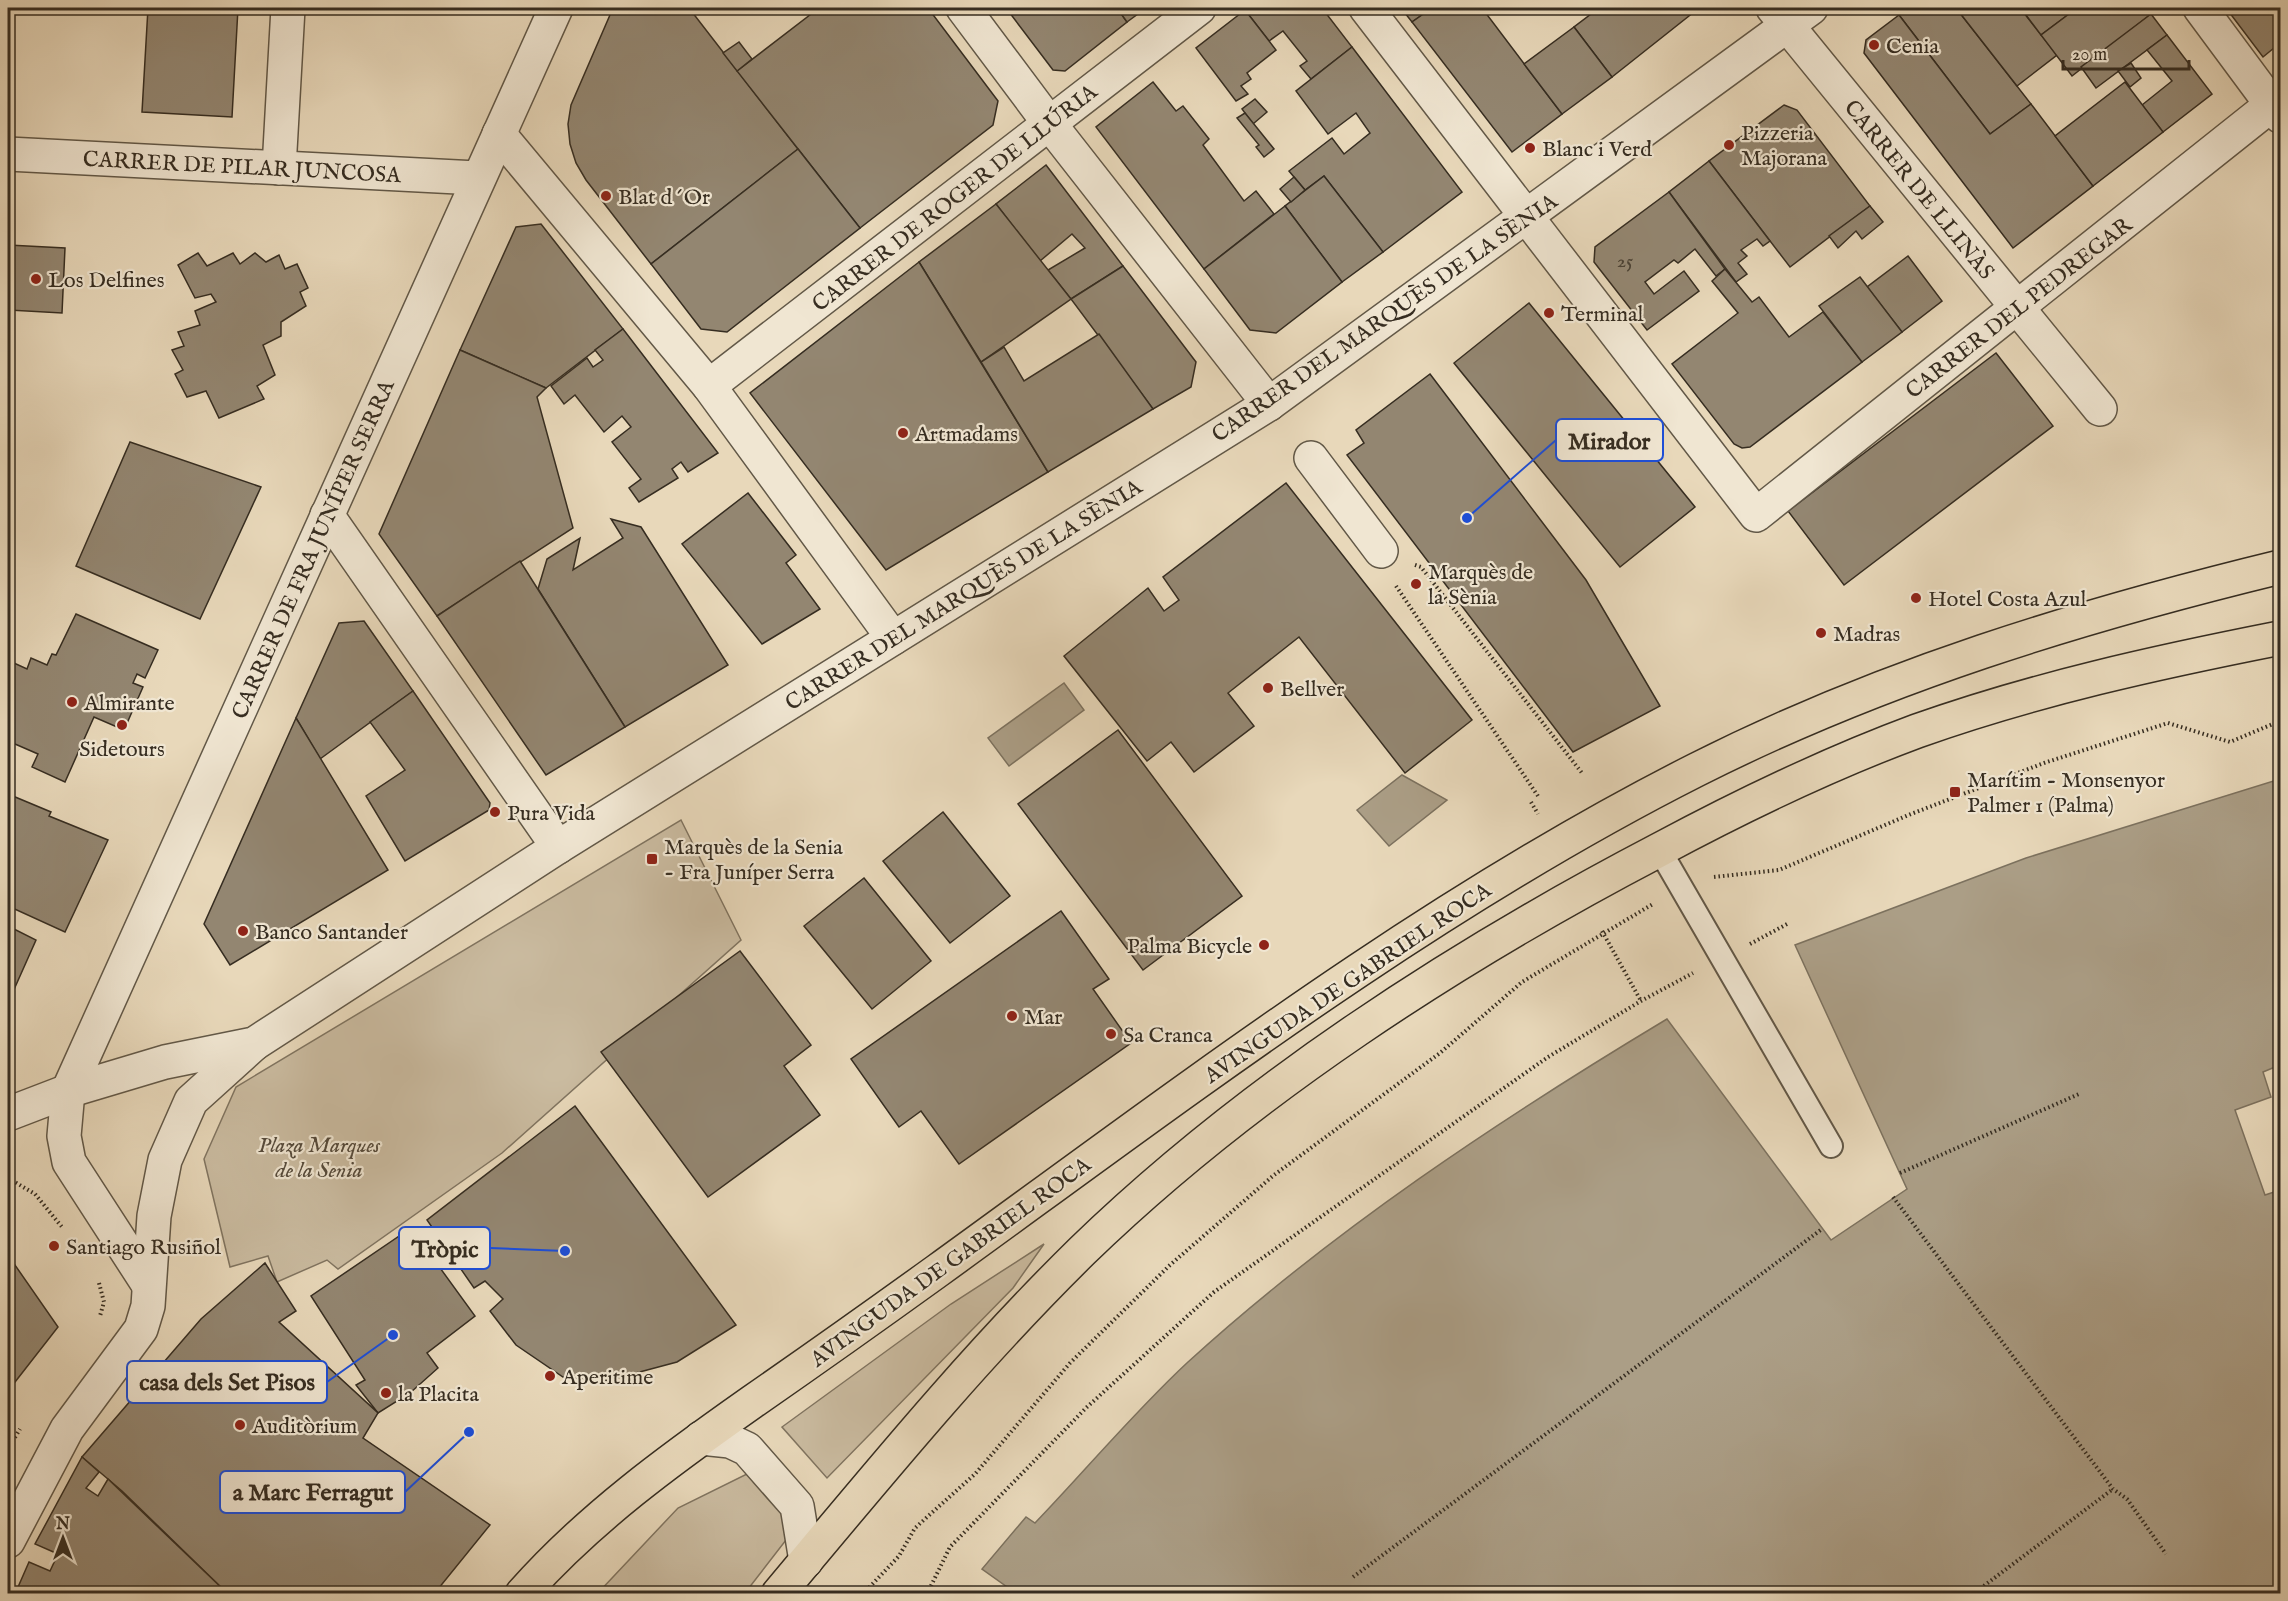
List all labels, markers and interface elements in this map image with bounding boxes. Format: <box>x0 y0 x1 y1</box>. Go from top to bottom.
place label: Cenia <box>1886 33 1939 61</box>
scale bar <box>2063 33 2189 71</box>
marker: Cenia <box>1867 38 1881 52</box>
text: 20 m <box>2072 44 2107 67</box>
street label: CARRER DE ROGER DE LLÚRIA <box>807 78 1104 319</box>
street label: CARRER DE LLINÀS <box>1837 95 2000 286</box>
place label: Pizzeria Majorana <box>1741 120 1828 173</box>
place label: Blanc i Verd <box>1542 136 1652 164</box>
marker: Pizzeria Majorana <box>1722 138 1736 152</box>
marker: Blanc i Verd <box>1523 141 1537 155</box>
street label: CARRER DE PILAR JUNCOSA <box>82 146 403 190</box>
place label: Blat d´Or <box>618 184 710 212</box>
street label: CARRER DEL MARQUÈS DE LA SÈNIA <box>1207 187 1564 449</box>
marker: Blat d´Or <box>599 189 613 203</box>
street label: CARRER DEL PEDREGAR <box>1900 211 2139 406</box>
house number: 25 <box>1617 249 1633 274</box>
place label: Los Delfines <box>48 267 164 295</box>
marker: Los Delfines <box>29 272 43 286</box>
place label: Terminal <box>1561 301 1643 329</box>
marker: Terminal <box>1542 306 1556 320</box>
street label: CARRER DE FRA JUNÍPER SERRA <box>226 375 402 724</box>
callout: Mirador <box>1556 419 1663 461</box>
place label: Artmadams <box>914 421 1018 449</box>
marker: Artmadams <box>896 426 910 440</box>
text: Mirador <box>1568 427 1651 458</box>
street label: CARRER DEL MARQUÈS DE LA SÈNIA <box>780 473 1149 718</box>
place label: Marquès de la Sènia <box>1428 559 1533 612</box>
marker: Marquès de la Sènia <box>1409 577 1423 591</box>
place label: Hotel Costa Azul <box>1928 586 2087 614</box>
marker: Hotel Costa Azul <box>1909 591 1923 605</box>
place label: Madras <box>1833 621 1900 649</box>
marker: Madras <box>1814 626 1828 640</box>
place label: Bellver <box>1280 676 1344 704</box>
marker: Bellver <box>1261 681 1275 695</box>
place label: Almirante <box>83 690 175 718</box>
marker: Almirante <box>65 695 79 709</box>
marker: Sidetours <box>115 718 129 732</box>
place label: Sidetours <box>79 736 165 764</box>
place label: Marítim - Monsenyor Palmer 1 (Palma) <box>1967 767 2165 820</box>
marker: Marítim - Monsenyor Palmer 1 (Palma) <box>1948 785 1962 799</box>
place label: Pura Vida <box>507 800 595 828</box>
marker: Pura Vida <box>488 805 502 819</box>
place label: Marquès de la Senia - Fra Juníper Serra <box>664 834 843 887</box>
marker: Marquès de la Senia - Fra Juníper Serra <box>645 852 659 866</box>
street label: AVINGUDA DE GABRIEL ROCA <box>1198 876 1498 1091</box>
place label: Banco Santander <box>255 919 408 947</box>
marker: Banco Santander <box>236 924 250 938</box>
place label: Palma Bicycle <box>1127 933 1252 961</box>
marker: Palma Bicycle <box>1257 938 1271 952</box>
place label: Mar <box>1024 1004 1062 1032</box>
marker: Mar <box>1005 1009 1019 1023</box>
place label: Sa Cranca <box>1123 1022 1213 1050</box>
marker: Sa Cranca <box>1104 1027 1118 1041</box>
park label: Plaza Marques de la Senia <box>258 1132 381 1185</box>
street label: AVINGUDA DE GABRIEL ROCA <box>805 1151 1098 1374</box>
callout: Tròpic <box>399 1227 490 1269</box>
place label: Santiago Rusiñol <box>66 1234 221 1262</box>
text: Tròpic <box>411 1235 478 1266</box>
marker: Santiago Rusiñol <box>47 1239 61 1253</box>
callout: casa dels Set Pisos <box>127 1361 327 1403</box>
place label: Aperitime <box>561 1364 653 1392</box>
text: casa dels Set Pisos <box>139 1368 315 1399</box>
marker: Aperitime <box>543 1369 557 1383</box>
place label: la Placita <box>398 1381 479 1409</box>
marker: la Placita <box>379 1386 393 1400</box>
place label: Auditòrium <box>251 1413 357 1441</box>
marker: Auditòrium <box>233 1418 247 1432</box>
callout: a Marc Ferragut <box>220 1471 405 1513</box>
text: a Marc Ferragut <box>233 1478 394 1509</box>
north arrow <box>33 1508 93 1568</box>
text: N <box>55 1515 70 1535</box>

